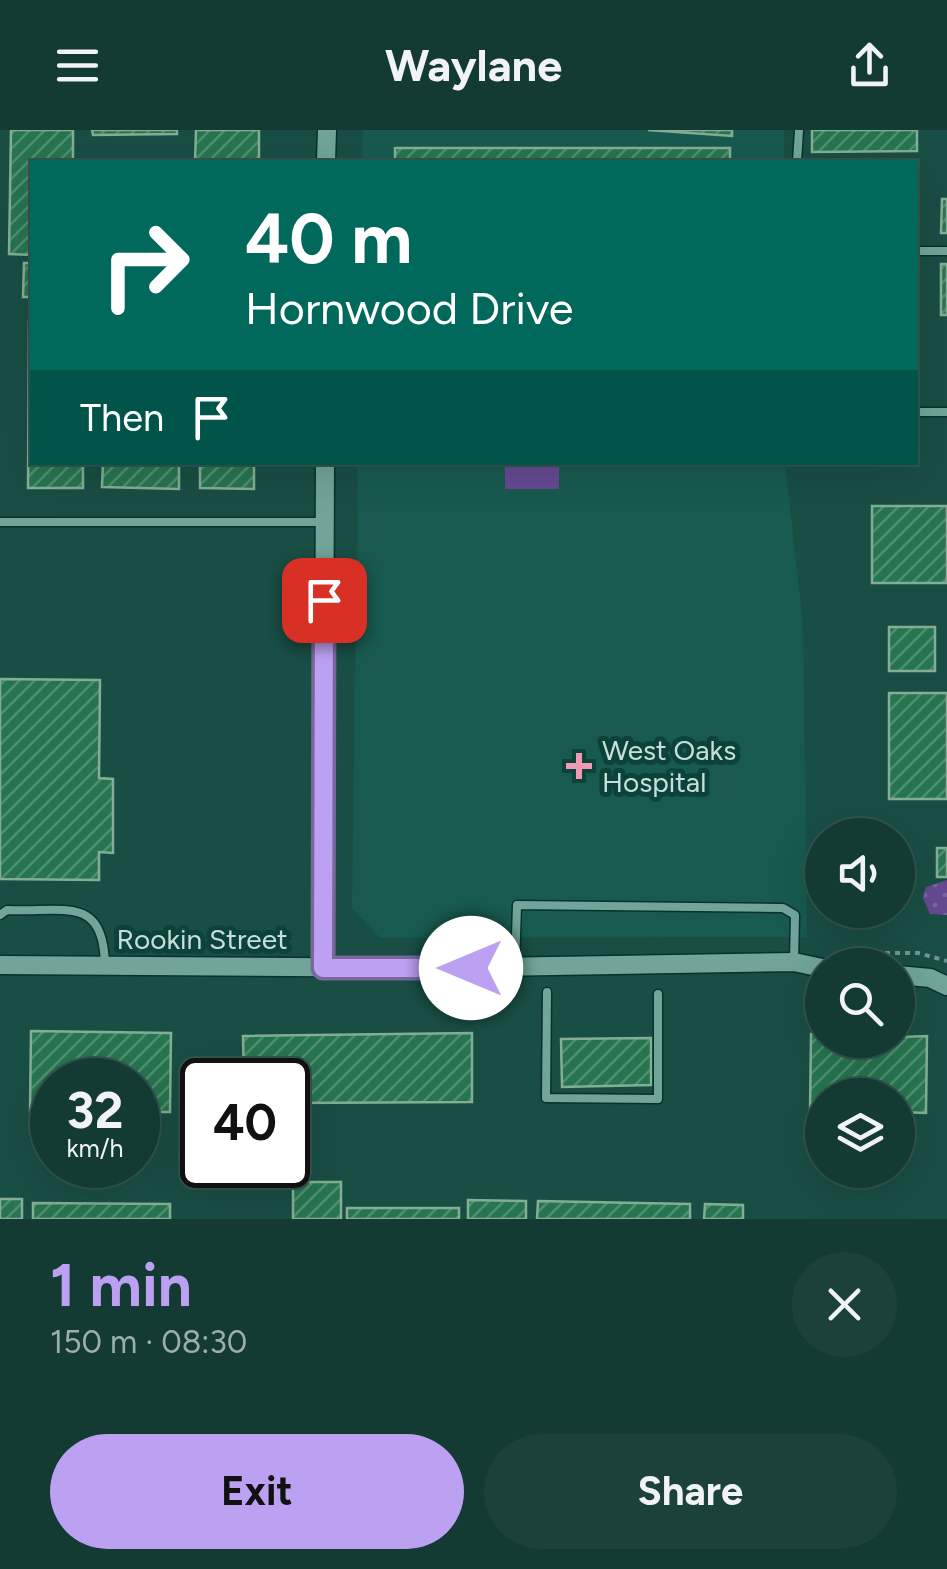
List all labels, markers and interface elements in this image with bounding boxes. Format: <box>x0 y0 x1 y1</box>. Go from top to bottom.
icon: menu <box>50 38 105 93</box>
text: Waylane <box>385 38 562 92</box>
icon: share <box>842 38 897 93</box>
text: 40 m <box>245 196 412 281</box>
icon: right <box>80 200 210 330</box>
text: Hornwood Drive <box>245 281 573 335</box>
icon: arrive <box>184 390 239 445</box>
text: Then <box>80 395 164 441</box>
pin <box>282 558 367 643</box>
icon: arrive <box>297 573 352 628</box>
place label: West Oaks Hospital <box>602 733 736 799</box>
marker: West Oaks Hospital <box>566 753 592 779</box>
map controls <box>805 818 915 1188</box>
button: sound <box>805 818 915 928</box>
position arrow <box>419 916 523 1020</box>
street label: Rookin Street <box>116 922 288 956</box>
button: search <box>805 948 915 1058</box>
speed limit sign: 40 <box>180 1058 310 1188</box>
button: layers <box>805 1078 915 1188</box>
text: 32 <box>67 1080 123 1141</box>
text: km/h <box>66 1133 124 1163</box>
text: 1 min <box>50 1249 192 1321</box>
button: close <box>792 1252 897 1357</box>
text: 150 m · 08:30 <box>50 1323 247 1361</box>
button: Exit <box>50 1434 464 1549</box>
button: Share <box>484 1434 897 1549</box>

